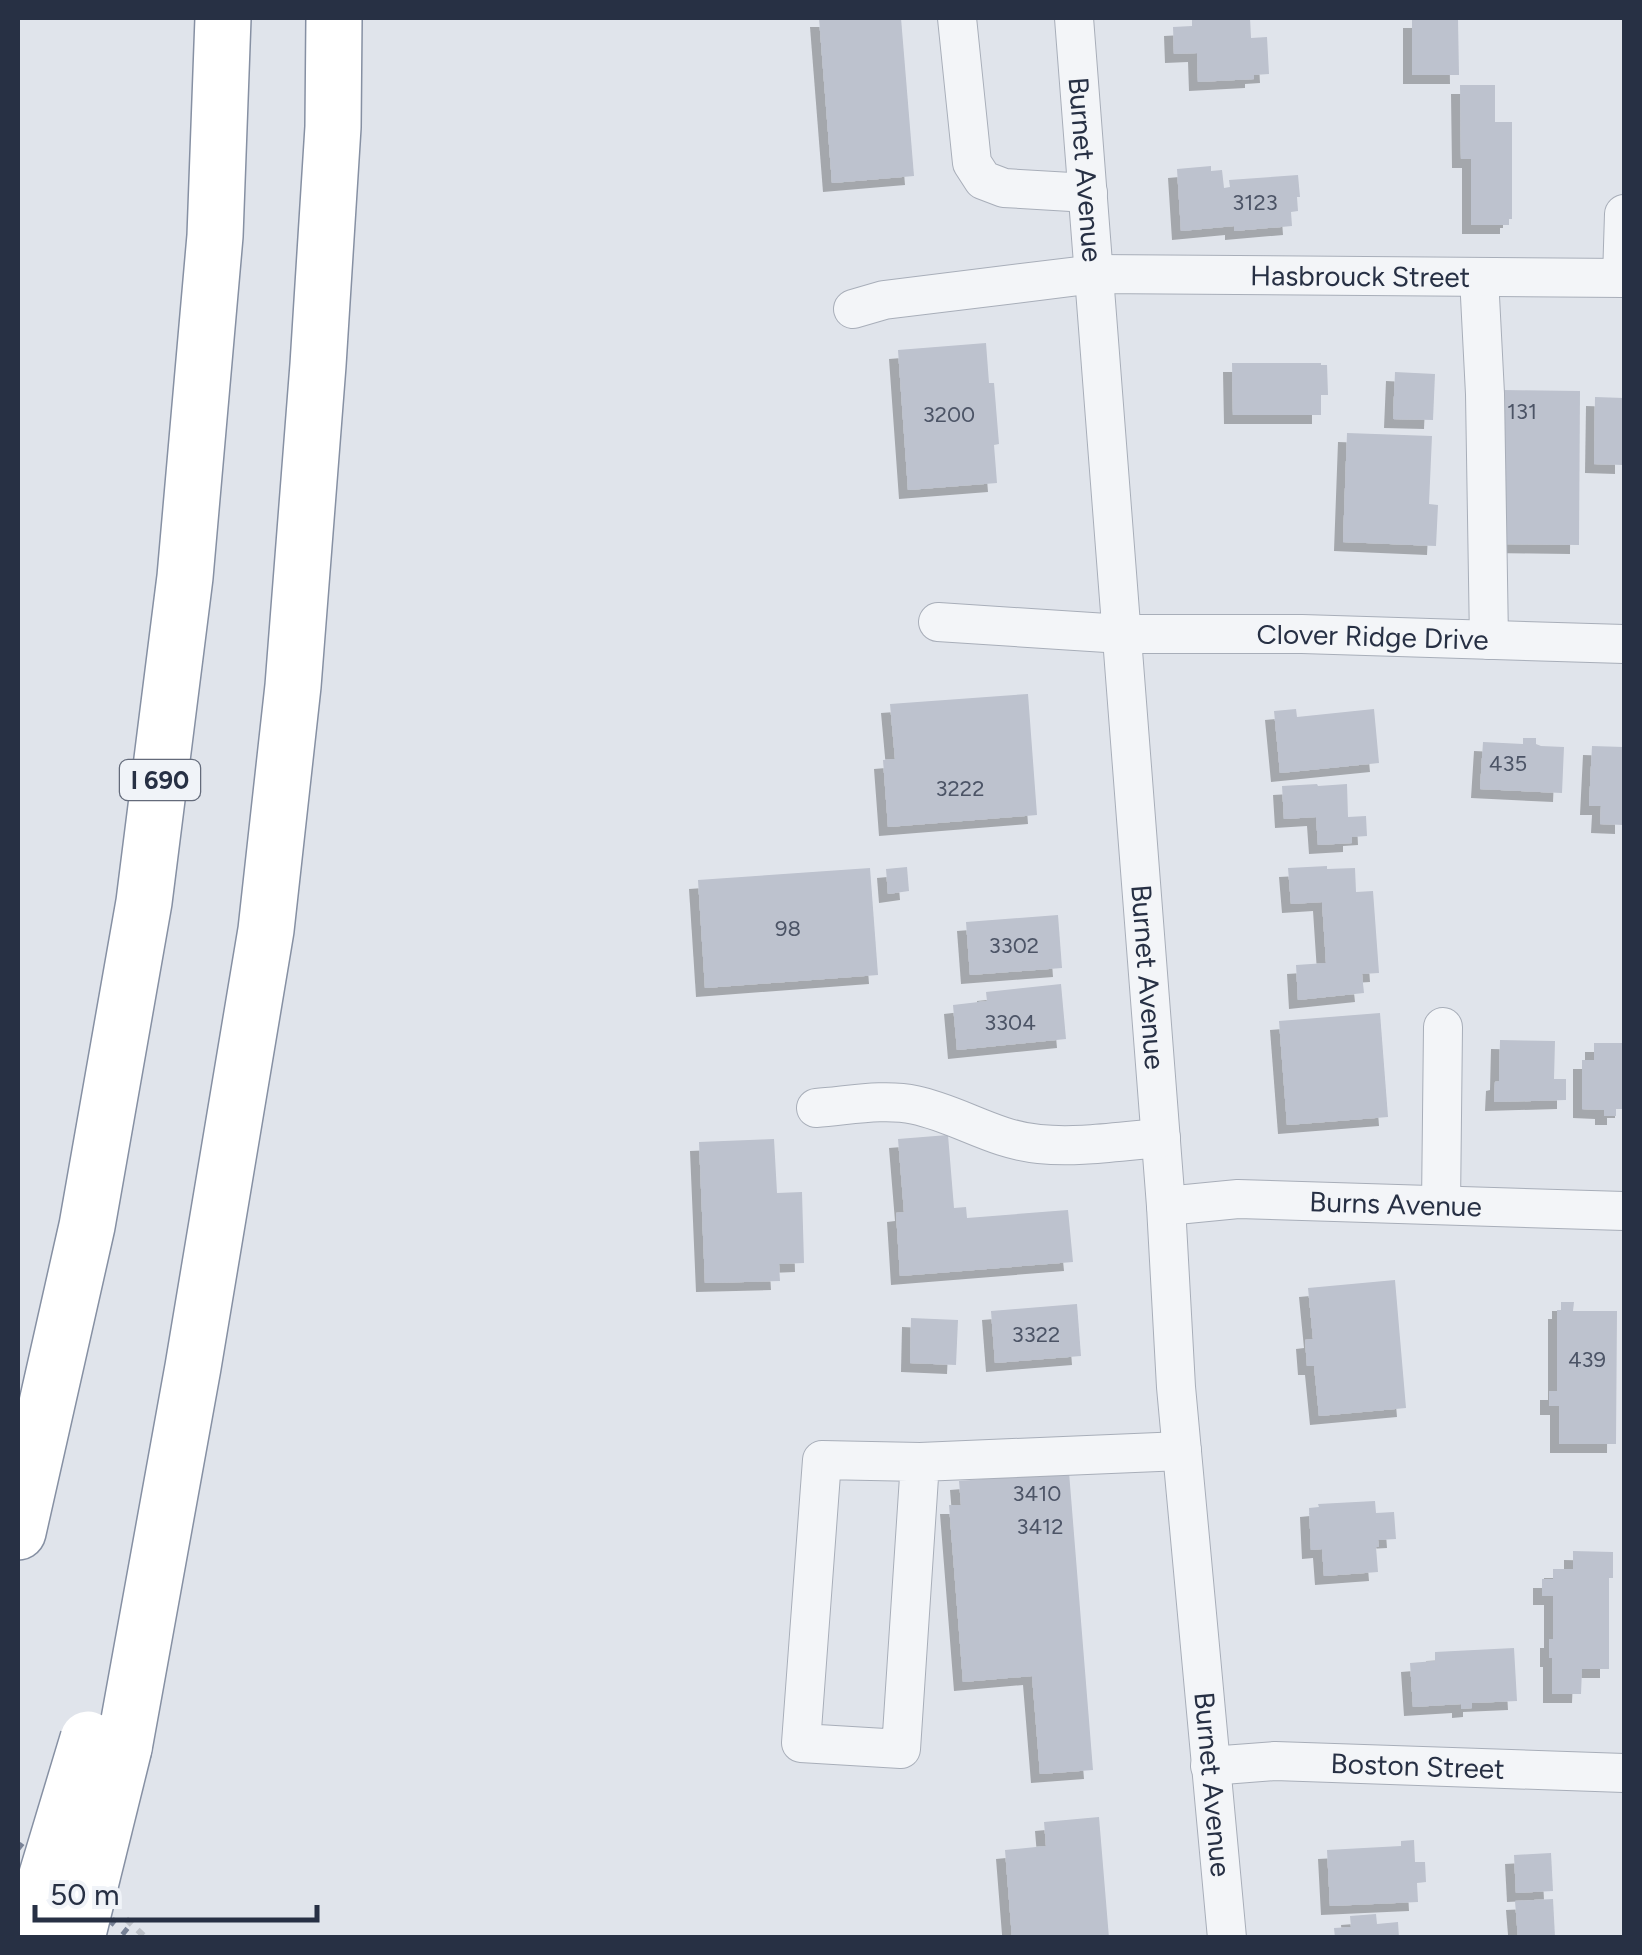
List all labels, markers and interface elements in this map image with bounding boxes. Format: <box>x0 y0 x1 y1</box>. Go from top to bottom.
street label: Burnet Avenue <box>1062 76 1110 263</box>
house number: 3123 <box>1232 189 1278 216</box>
street label: Hasbrouck Street <box>1250 258 1470 294</box>
house number: 131 <box>1507 398 1537 425</box>
house number: 3200 <box>923 401 975 428</box>
street label: Clover Ridge Drive <box>1257 617 1489 657</box>
house number: 435 <box>1489 750 1527 777</box>
road number: I 690 <box>120 760 200 800</box>
house number: 3222 <box>936 775 984 802</box>
street label: Burnet Avenue <box>1124 883 1172 1071</box>
house number: 98 <box>775 915 801 942</box>
house number: 3302 <box>989 932 1039 959</box>
house number: 3304 <box>984 1009 1036 1036</box>
street label: Burns Avenue <box>1309 1184 1482 1224</box>
house number: 3322 <box>1012 1321 1060 1348</box>
house number: 439 <box>1568 1346 1606 1373</box>
house number: 3410 <box>1013 1480 1061 1507</box>
house number: 3412 <box>1016 1513 1064 1540</box>
street label: Burnet Avenue <box>1187 1691 1238 1878</box>
street label: Boston Street <box>1330 1746 1505 1786</box>
scale bar <box>35 1860 318 1922</box>
text: 50 m <box>50 1876 119 1913</box>

